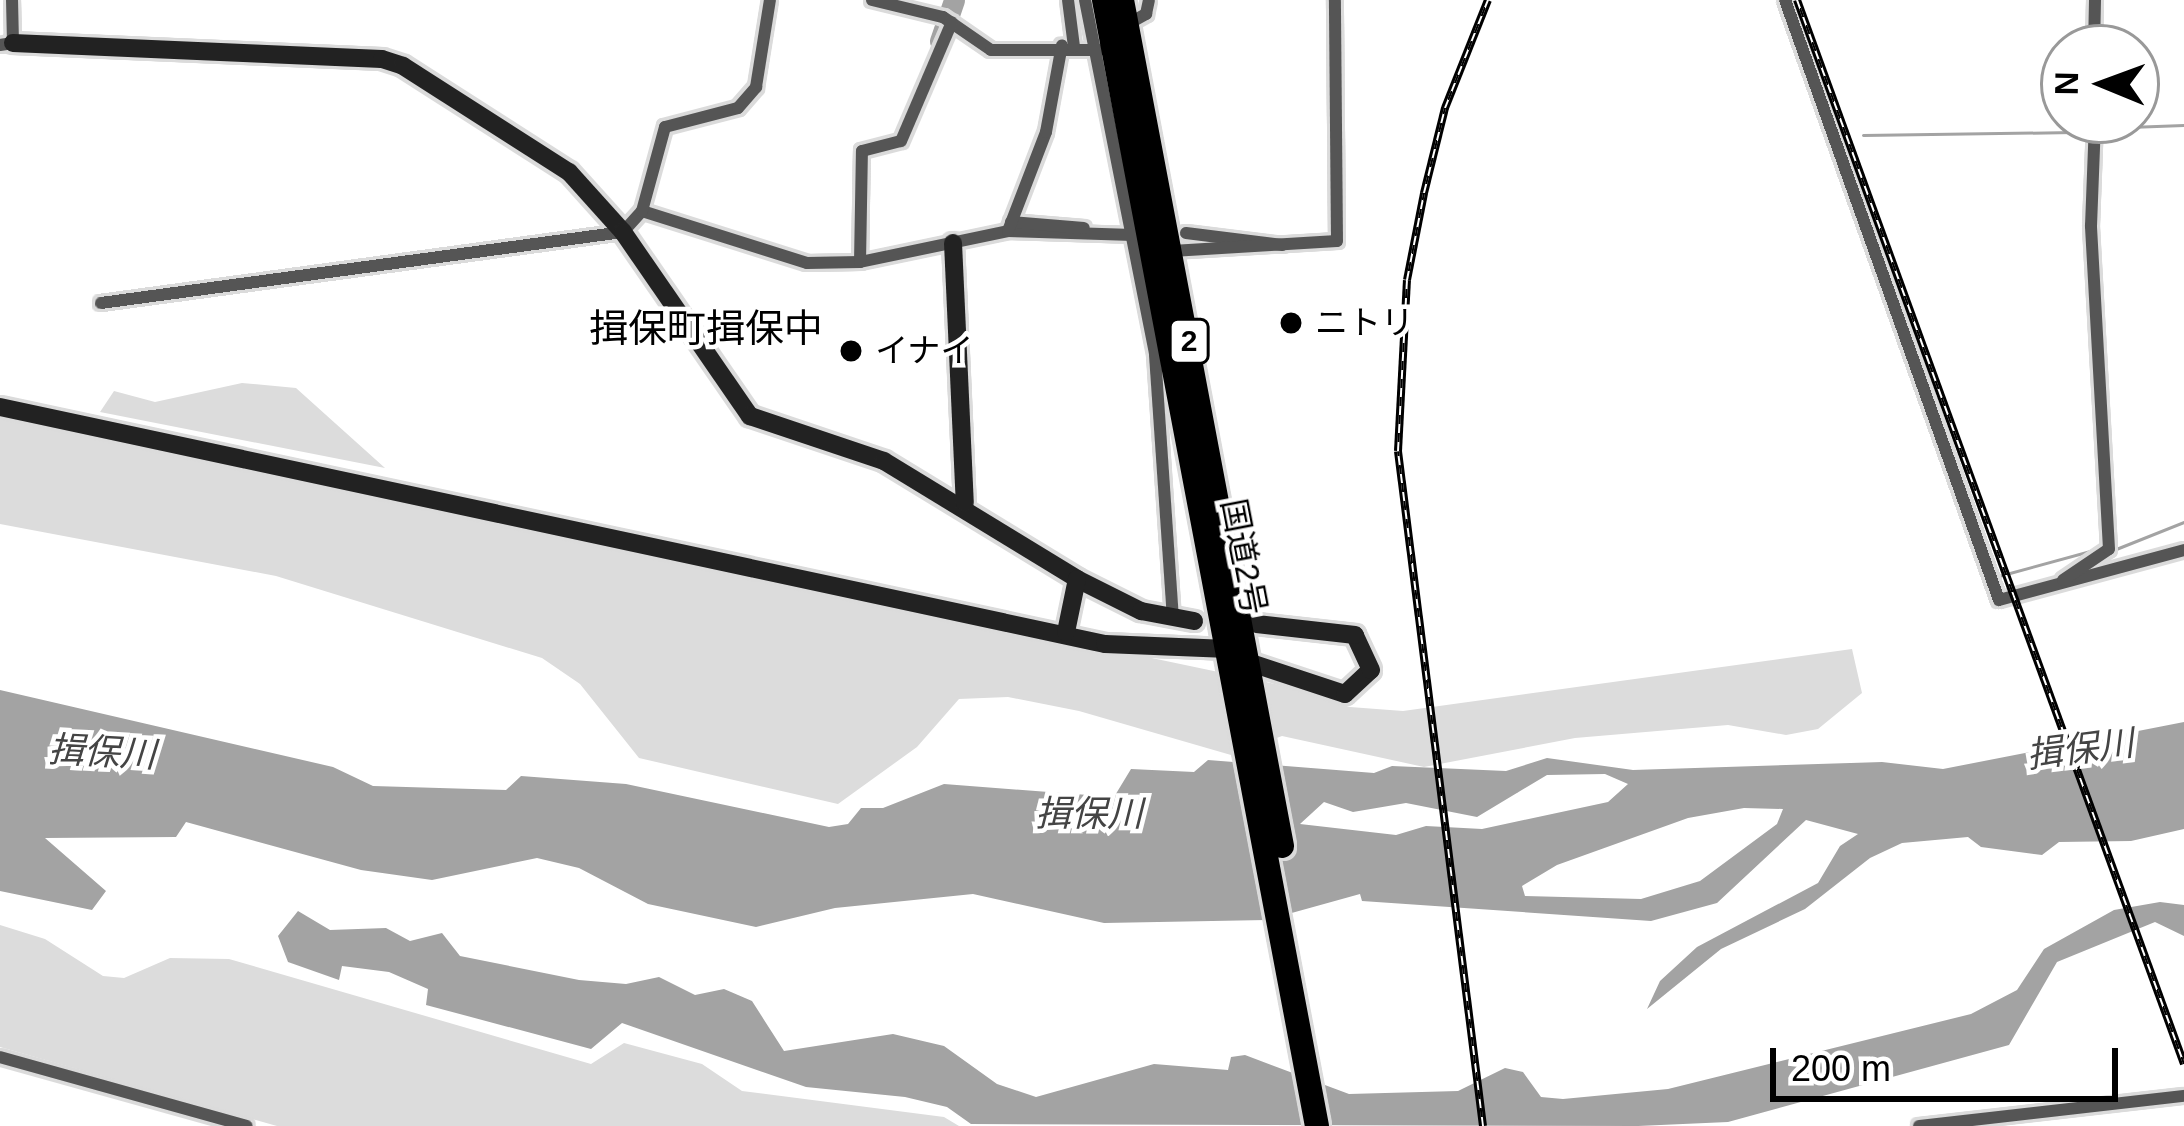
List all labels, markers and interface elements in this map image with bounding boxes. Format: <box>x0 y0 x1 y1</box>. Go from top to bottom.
north arrow <box>2040 24 2160 144</box>
text: N <box>2048 71 2085 96</box>
place label: ニトリ <box>1315 303 1414 343</box>
district label: 揖保町揖保中 <box>589 306 823 352</box>
marker: ニトリ <box>1278 310 1304 336</box>
road number: 2 <box>1168 317 1210 365</box>
place label: イナイ <box>875 331 974 371</box>
marker: イナイ <box>838 338 864 364</box>
street label: 国道2号 <box>1213 496 1275 618</box>
water label: 揖保川 <box>2024 721 2136 777</box>
water label: 揖保川 <box>47 728 157 776</box>
water label: 揖保川 <box>1035 792 1143 836</box>
scale bar <box>1776 1024 2124 1098</box>
text: 200 m <box>1791 1048 1891 1089</box>

